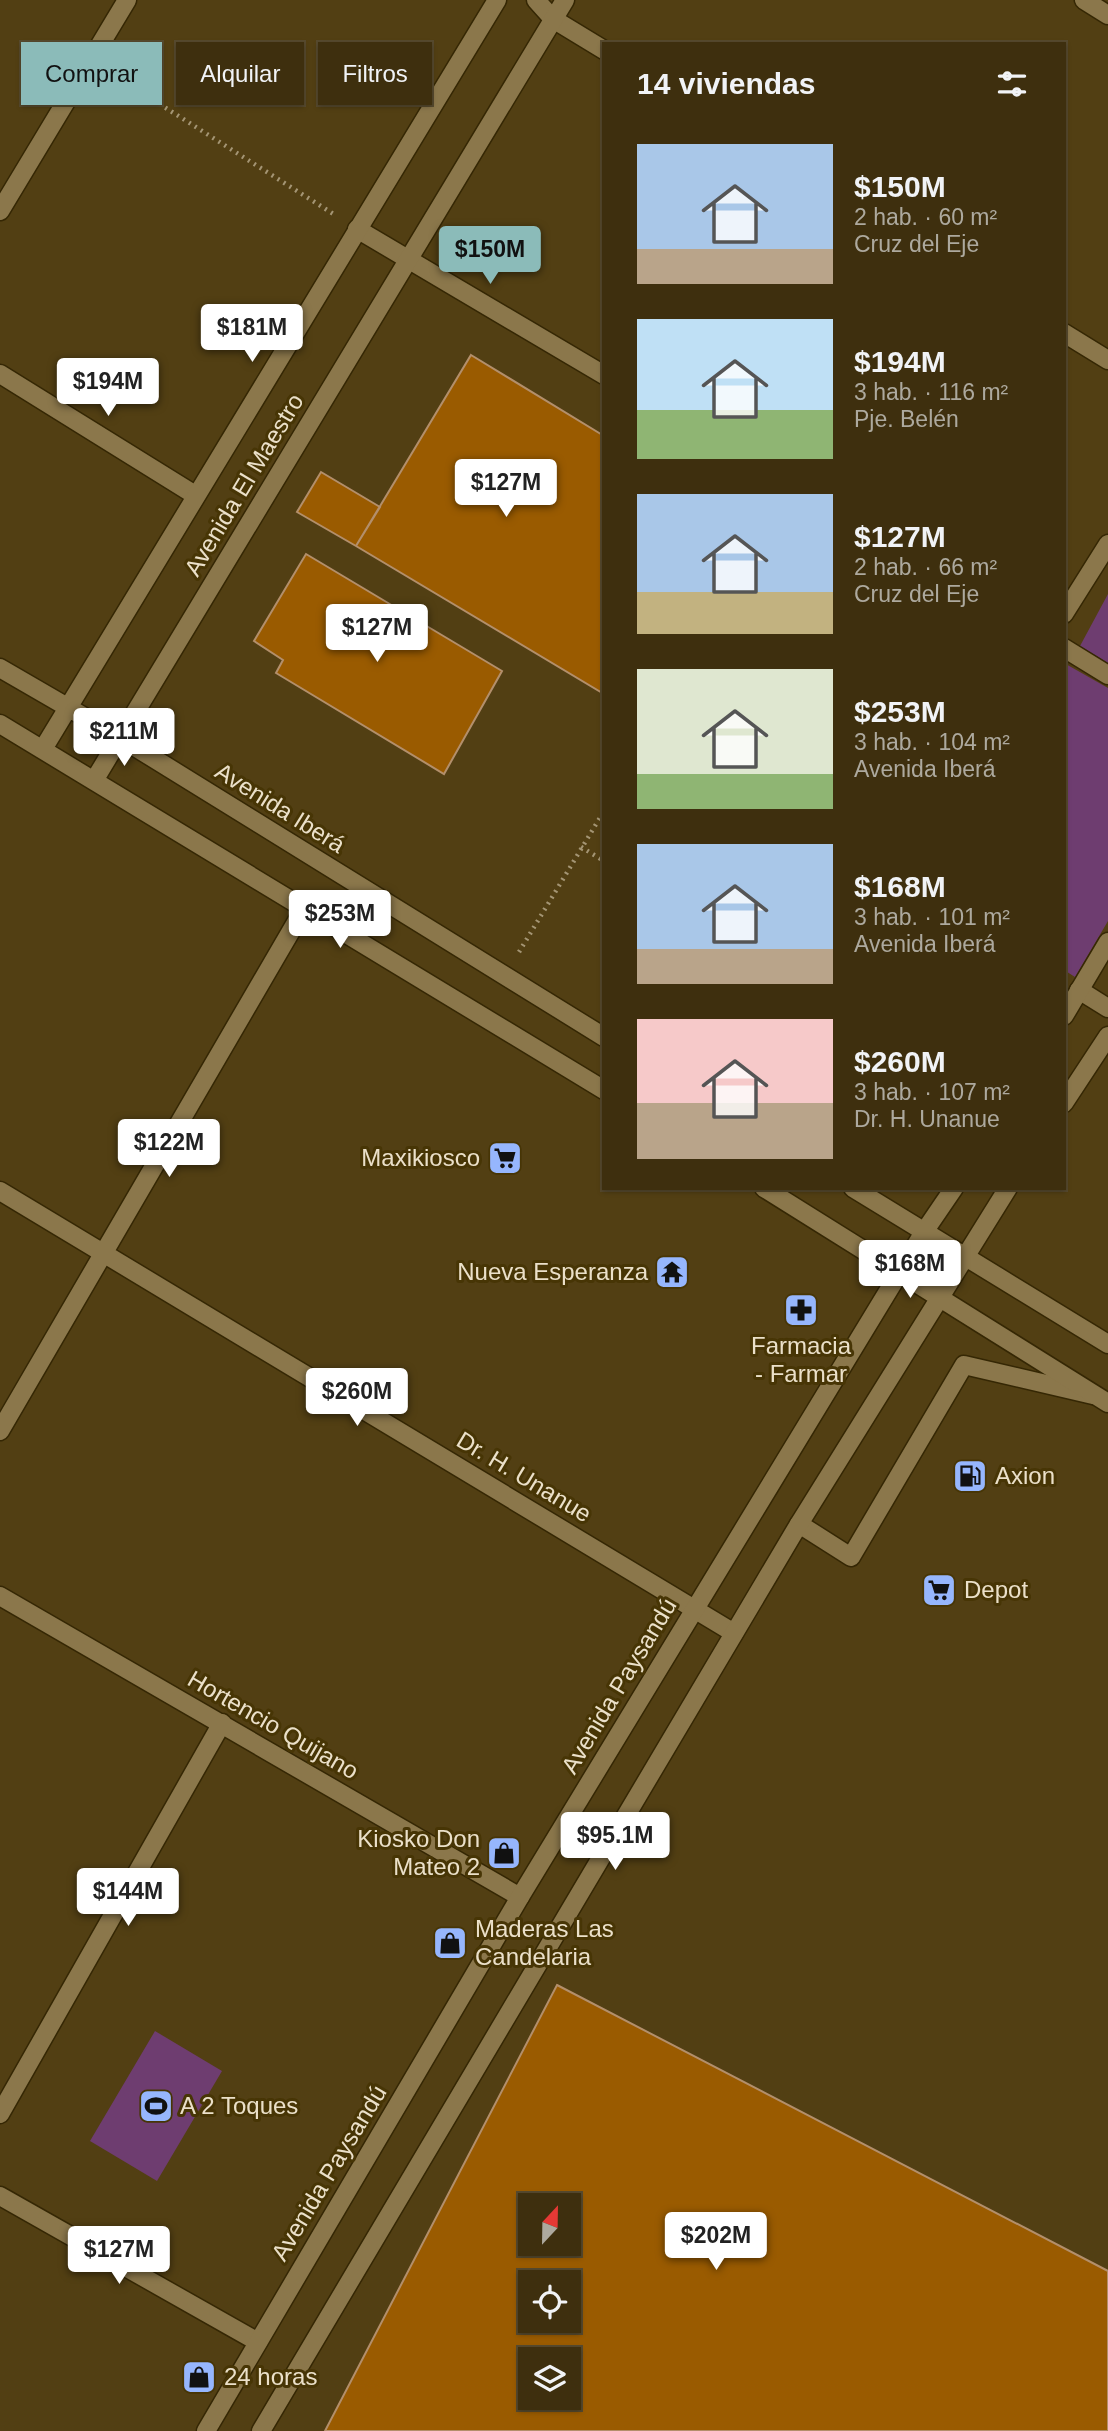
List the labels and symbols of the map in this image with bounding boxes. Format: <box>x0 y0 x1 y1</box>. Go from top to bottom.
pin: $150M <box>441 226 539 286</box>
pin: $181M <box>203 304 301 364</box>
pin: $194M <box>59 358 157 418</box>
street label: Avenida El Maestro <box>179 389 309 581</box>
pin: $127M <box>457 460 555 519</box>
pin: $127M <box>328 604 426 664</box>
pin: $211M <box>75 708 173 768</box>
street label: Avenida Iberá <box>210 757 351 858</box>
pin: $253M <box>291 890 389 950</box>
pin: $122M <box>120 1120 218 1179</box>
supermarket icon: Maxikiosco <box>486 1139 524 1177</box>
place label: Maxikiosco <box>361 1144 480 1171</box>
pin: $168M <box>861 1240 959 1300</box>
temple icon: Nueva Esperanza <box>653 1253 691 1291</box>
place label: Nueva Esperanza <box>457 1258 649 1285</box>
pharmacy icon: Farmacia - Farmar <box>782 1291 820 1329</box>
place label: Farmacia - Farmar <box>751 1332 852 1387</box>
pin: $260M <box>308 1368 406 1428</box>
street label: Dr. H. Unanue <box>452 1426 596 1527</box>
fuel station icon: Axion <box>951 1457 989 1495</box>
place label: Axion <box>995 1462 1055 1489</box>
supermarket icon: Depot <box>920 1571 958 1609</box>
place label: Depot <box>964 1576 1028 1603</box>
street label: Avenida Paysandú <box>556 1593 682 1778</box>
street label: Hortencio Quijano <box>183 1665 363 1784</box>
pin: $95.1M <box>558 1812 672 1872</box>
place label: Kiosko Don Mateo 2 <box>357 1825 480 1880</box>
shop icon: Kiosko Don Mateo 2 <box>485 1834 523 1872</box>
pin: $144M <box>79 1868 177 1928</box>
place label: Maderas Las Candelaria <box>475 1915 614 1970</box>
shop icon: Maderas Las Candelaria <box>431 1924 469 1962</box>
street label: Avenida Paysandú <box>266 2080 392 2265</box>
sports icon: A 2 Toques <box>137 2087 175 2125</box>
place label: A 2 Toques <box>180 2092 298 2119</box>
north arrow <box>518 2193 581 2256</box>
pin: $202M <box>667 2212 765 2272</box>
pin: $127M <box>70 2226 168 2286</box>
shop icon: 24 horas <box>180 2358 218 2396</box>
place label: 24 horas <box>224 2363 317 2390</box>

